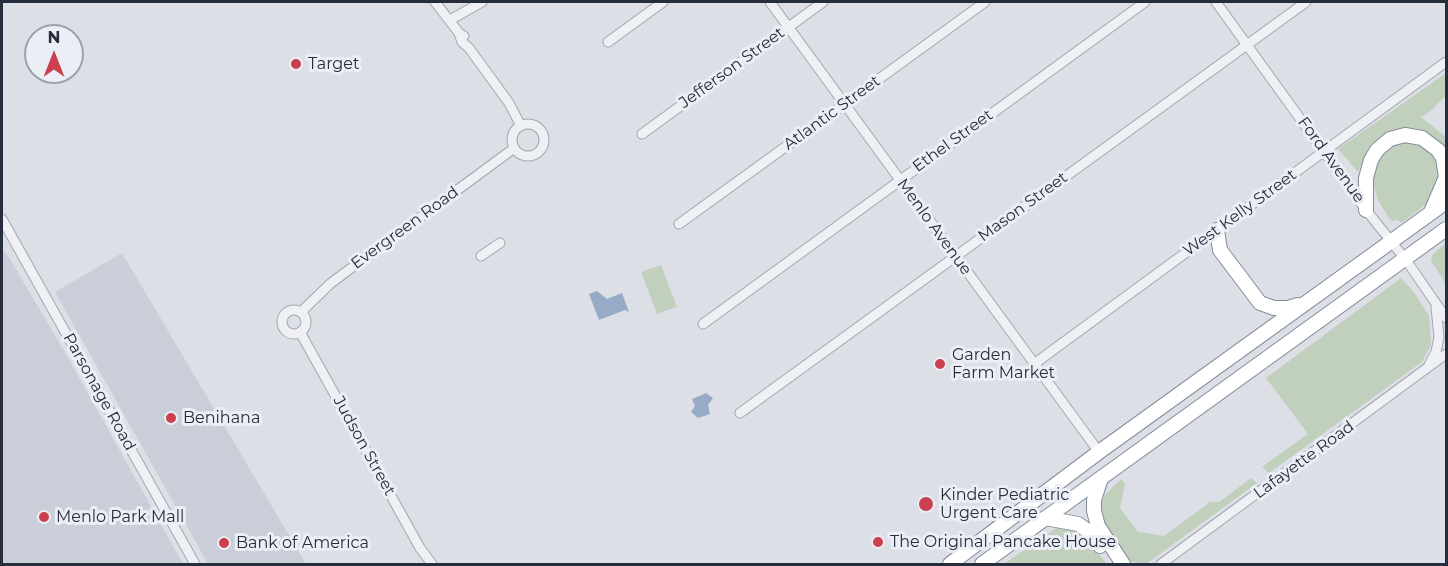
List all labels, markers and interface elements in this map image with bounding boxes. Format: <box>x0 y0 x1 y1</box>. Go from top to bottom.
street label: Jefferson Street <box>676 23 788 113</box>
north arrow <box>24 24 84 84</box>
text: N <box>48 28 60 47</box>
place label: Target <box>308 54 359 74</box>
marker: Target <box>289 57 303 71</box>
street label: Atlantic Street <box>780 71 884 155</box>
street label: Ethel Street <box>909 106 997 176</box>
street label: Ford Avenue <box>1293 113 1369 207</box>
street label: West Kelly Street <box>1180 165 1300 261</box>
street label: Mason Street <box>975 168 1071 246</box>
street label: Menlo Avenue <box>893 175 975 279</box>
street label: Evergreen Road <box>348 183 462 273</box>
street label: Parsonage Road <box>59 330 139 454</box>
place label: Garden Farm Market <box>952 345 1055 383</box>
marker: Garden Farm Market <box>933 357 947 371</box>
street label: Judson Street <box>329 393 399 499</box>
place label: Benihana <box>183 408 260 428</box>
marker: Benihana <box>164 411 178 425</box>
street label: Lafayette Road <box>1250 417 1358 503</box>
place label: Kinder Pediatric Urgent Care <box>940 485 1069 523</box>
marker: Kinder Pediatric Urgent Care <box>917 495 935 513</box>
place label: Menlo Park Mall <box>56 507 184 527</box>
marker: Menlo Park Mall <box>37 510 51 524</box>
place label: The Original Pancake House <box>890 532 1116 552</box>
place label: Bank of America <box>236 533 369 553</box>
marker: The Original Pancake House <box>871 535 885 549</box>
marker: Bank of America <box>217 536 231 550</box>

